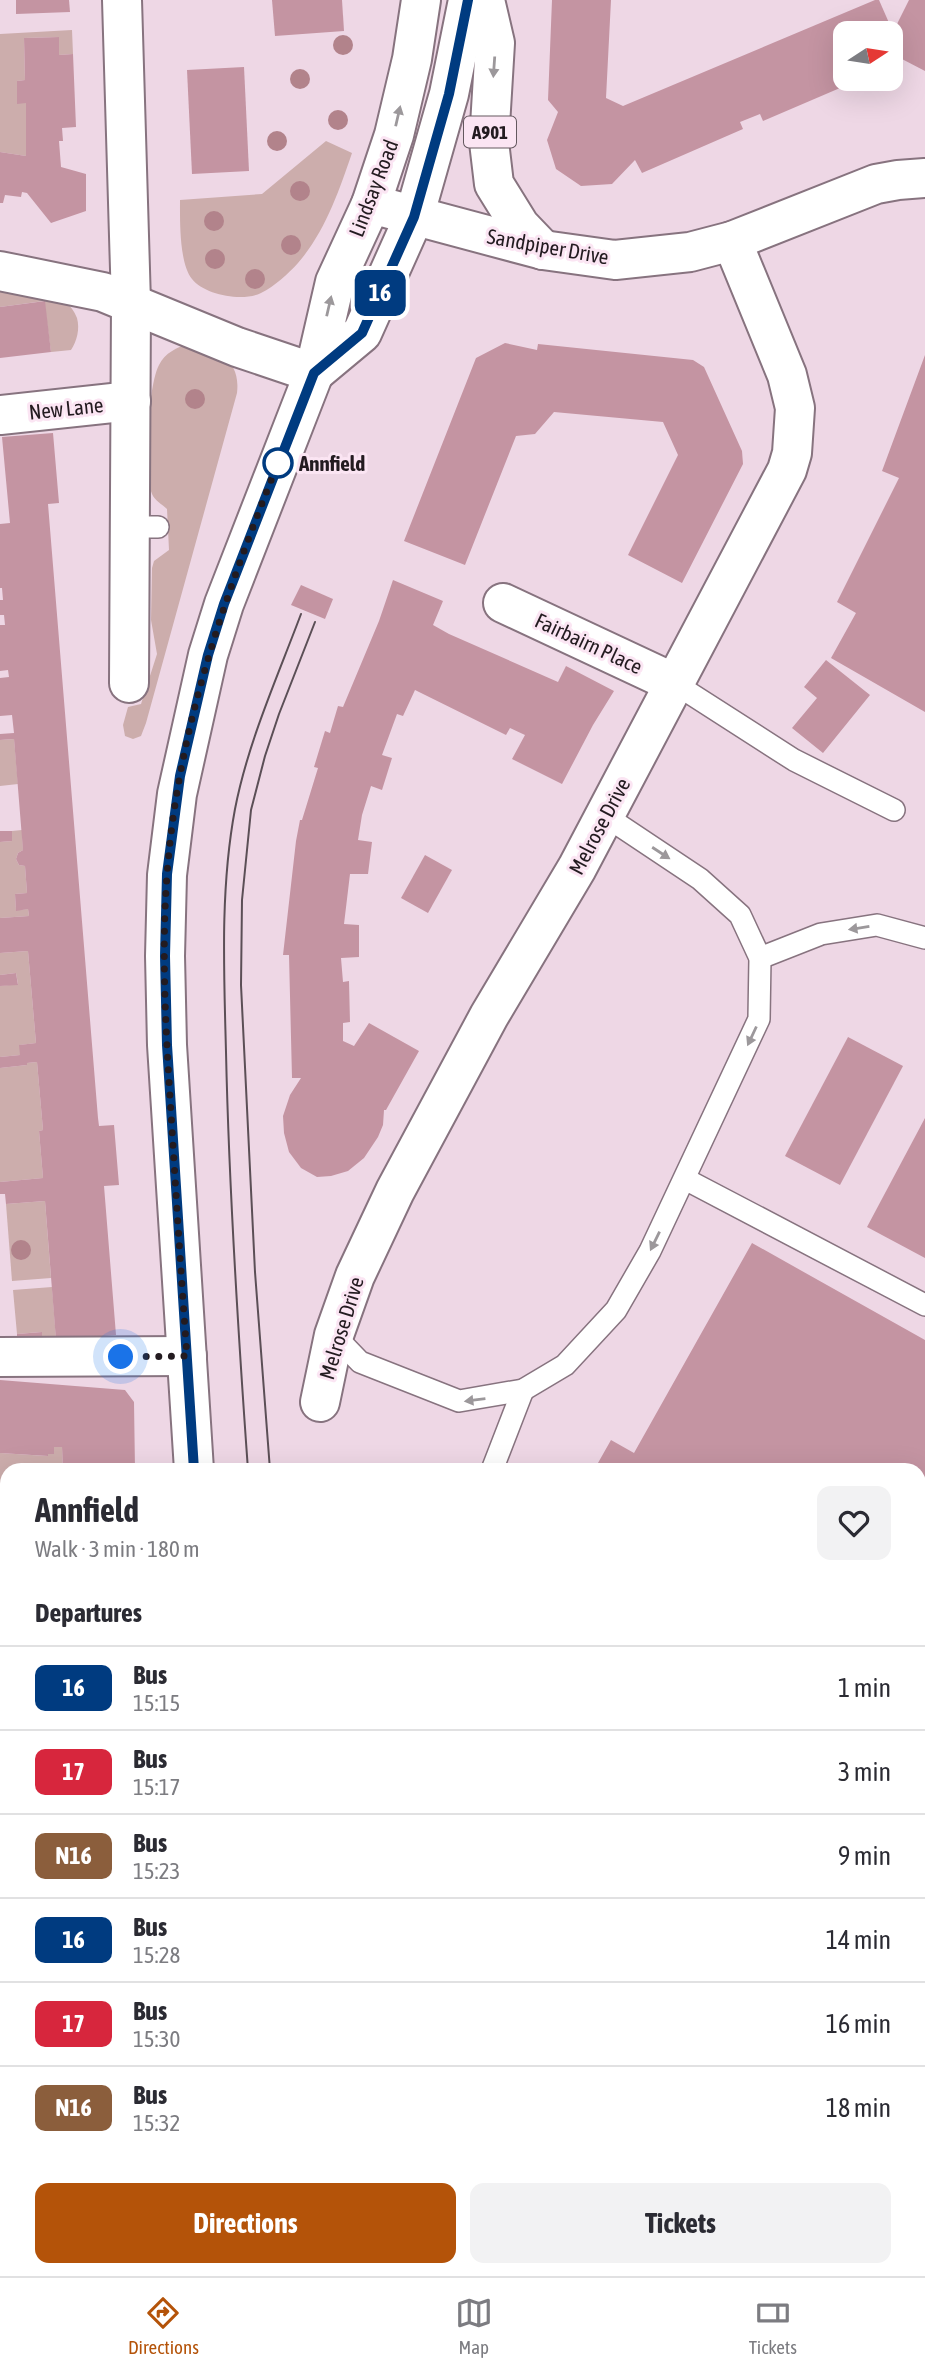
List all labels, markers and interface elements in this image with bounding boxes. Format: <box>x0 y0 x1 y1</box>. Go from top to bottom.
north arrow <box>833 21 903 91</box>
map controls <box>833 21 903 91</box>
one-way arrow <box>488 56 499 78</box>
one-way arrow <box>393 105 404 127</box>
road number: A901 <box>464 116 516 148</box>
street label: Lindsay Road <box>344 136 402 240</box>
street label: Sandpiper Drive <box>485 224 611 268</box>
line badge: 16 <box>348 270 412 316</box>
text: 16 <box>369 279 391 306</box>
one-way arrow <box>324 295 335 317</box>
street label: New Lane <box>28 392 104 424</box>
marker: Annfield <box>263 448 293 478</box>
place label: Annfield <box>298 451 365 475</box>
street label: Fairbairn Place <box>532 608 646 678</box>
street label: Melrose Drive <box>564 774 634 878</box>
one-way arrow <box>652 846 670 860</box>
one-way arrow <box>848 923 870 934</box>
one-way arrow <box>746 1026 757 1046</box>
one-way arrow <box>649 1231 660 1252</box>
street label: Melrose Drive <box>314 1274 368 1382</box>
your location <box>103 1339 138 1374</box>
one-way arrow <box>464 1394 486 1405</box>
button: heart <box>817 1486 891 1560</box>
text: Annfield <box>35 1491 139 1529</box>
text: Walk · 3 min · 180 m <box>35 1536 199 1562</box>
text: Departures <box>35 1598 142 1628</box>
text: Bus <box>133 1660 167 1690</box>
text: 1 min <box>838 1673 891 1703</box>
text: 16 <box>62 1674 85 1701</box>
text: 15:15 <box>133 1690 180 1716</box>
text: Bus <box>133 1744 167 1774</box>
text: 3 min <box>838 1757 891 1787</box>
text: 17 <box>62 1758 85 1785</box>
text: 15:17 <box>133 1774 180 1800</box>
text: Bus <box>133 1828 167 1858</box>
text: 9 min <box>838 1841 891 1871</box>
text: N16 <box>55 1842 92 1869</box>
text: 15:23 <box>133 1858 180 1884</box>
text: Bus <box>133 1912 167 1942</box>
text: 14 min <box>826 1925 891 1955</box>
text: 16 <box>62 1926 85 1953</box>
text: 15:28 <box>133 1942 180 1968</box>
text: Bus <box>133 1996 167 2026</box>
text: 16 min <box>826 2009 891 2039</box>
text: 17 <box>62 2010 85 2037</box>
text: 15:30 <box>133 2026 180 2052</box>
text: Bus <box>133 2080 167 2110</box>
text: 18 min <box>826 2093 891 2123</box>
text: N16 <box>55 2094 92 2121</box>
text: 15:32 <box>133 2110 180 2136</box>
button: Directions <box>35 2183 456 2263</box>
button: Tickets <box>470 2183 891 2263</box>
tab: Directions <box>128 2294 199 2358</box>
tab: Map <box>455 2294 493 2358</box>
tab: Tickets <box>749 2294 797 2358</box>

